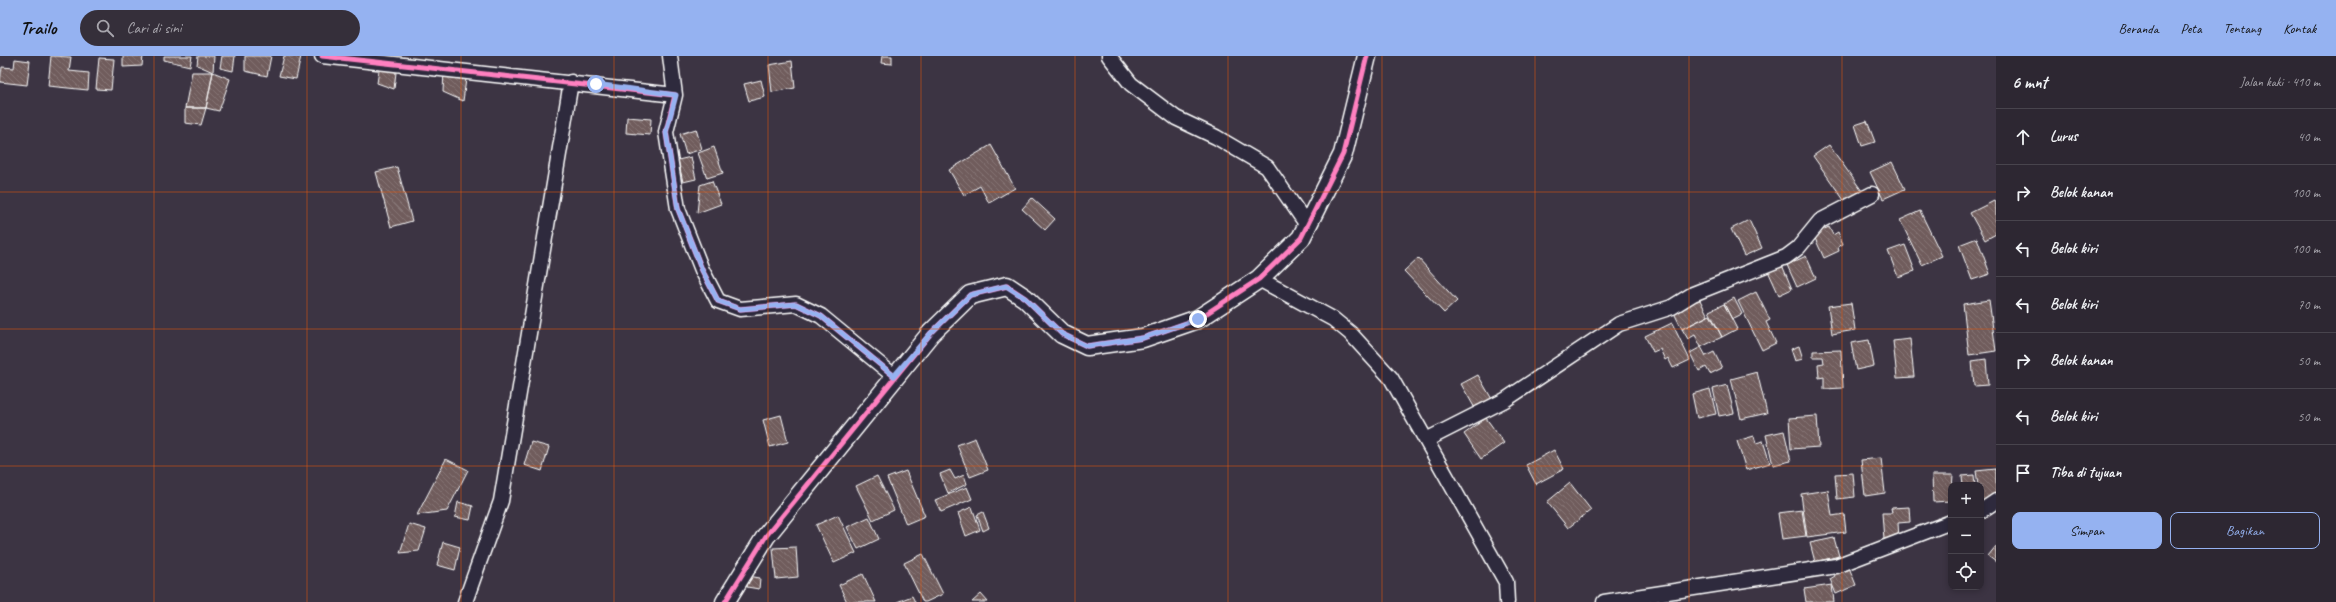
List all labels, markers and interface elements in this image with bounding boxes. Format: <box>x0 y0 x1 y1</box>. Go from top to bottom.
search box <box>80 10 360 46</box>
text: Trailo <box>20 16 56 40</box>
icon: search <box>94 17 116 39</box>
text: Cari di sini <box>126 19 182 38</box>
text: Beranda <box>2119 20 2159 37</box>
text: Peta <box>2181 20 2202 37</box>
text: Tentang <box>2224 20 2261 37</box>
text: Kontak <box>2283 20 2316 37</box>
text: 6 mnt <box>2012 72 2047 93</box>
text: Jalan kaki · 410 m <box>2240 74 2320 90</box>
route start <box>587 75 605 93</box>
icon: ahead <box>2012 126 2034 148</box>
text: Lurus <box>2050 127 2078 146</box>
text: 40 m <box>2298 129 2320 145</box>
icon: right <box>2012 182 2034 204</box>
text: Belok kanan <box>2050 183 2113 202</box>
text: 100 m <box>2292 185 2320 201</box>
icon: left <box>2012 238 2034 260</box>
text: Belok kiri <box>2050 239 2097 258</box>
text: 100 m <box>2292 241 2320 257</box>
icon: left <box>2012 294 2034 316</box>
text: Belok kiri <box>2050 295 2097 314</box>
text: 70 m <box>2298 297 2320 313</box>
route end <box>1189 310 1207 328</box>
icon: right <box>2012 350 2034 372</box>
text: Belok kanan <box>2050 351 2113 370</box>
text: 50 m <box>2298 353 2320 369</box>
icon: left <box>2012 406 2034 428</box>
text: Belok kiri <box>2050 407 2097 426</box>
text: 50 m <box>2298 409 2320 425</box>
icon: arrive <box>2012 462 2034 484</box>
text: Tiba di tujuan <box>2050 463 2121 482</box>
map controls <box>1948 482 1984 590</box>
button: + <box>1948 482 1984 518</box>
button: Simpan <box>2012 512 2162 549</box>
button: Bagikan <box>2170 512 2320 549</box>
button: − <box>1948 518 1984 554</box>
button: locate <box>1948 554 1984 590</box>

